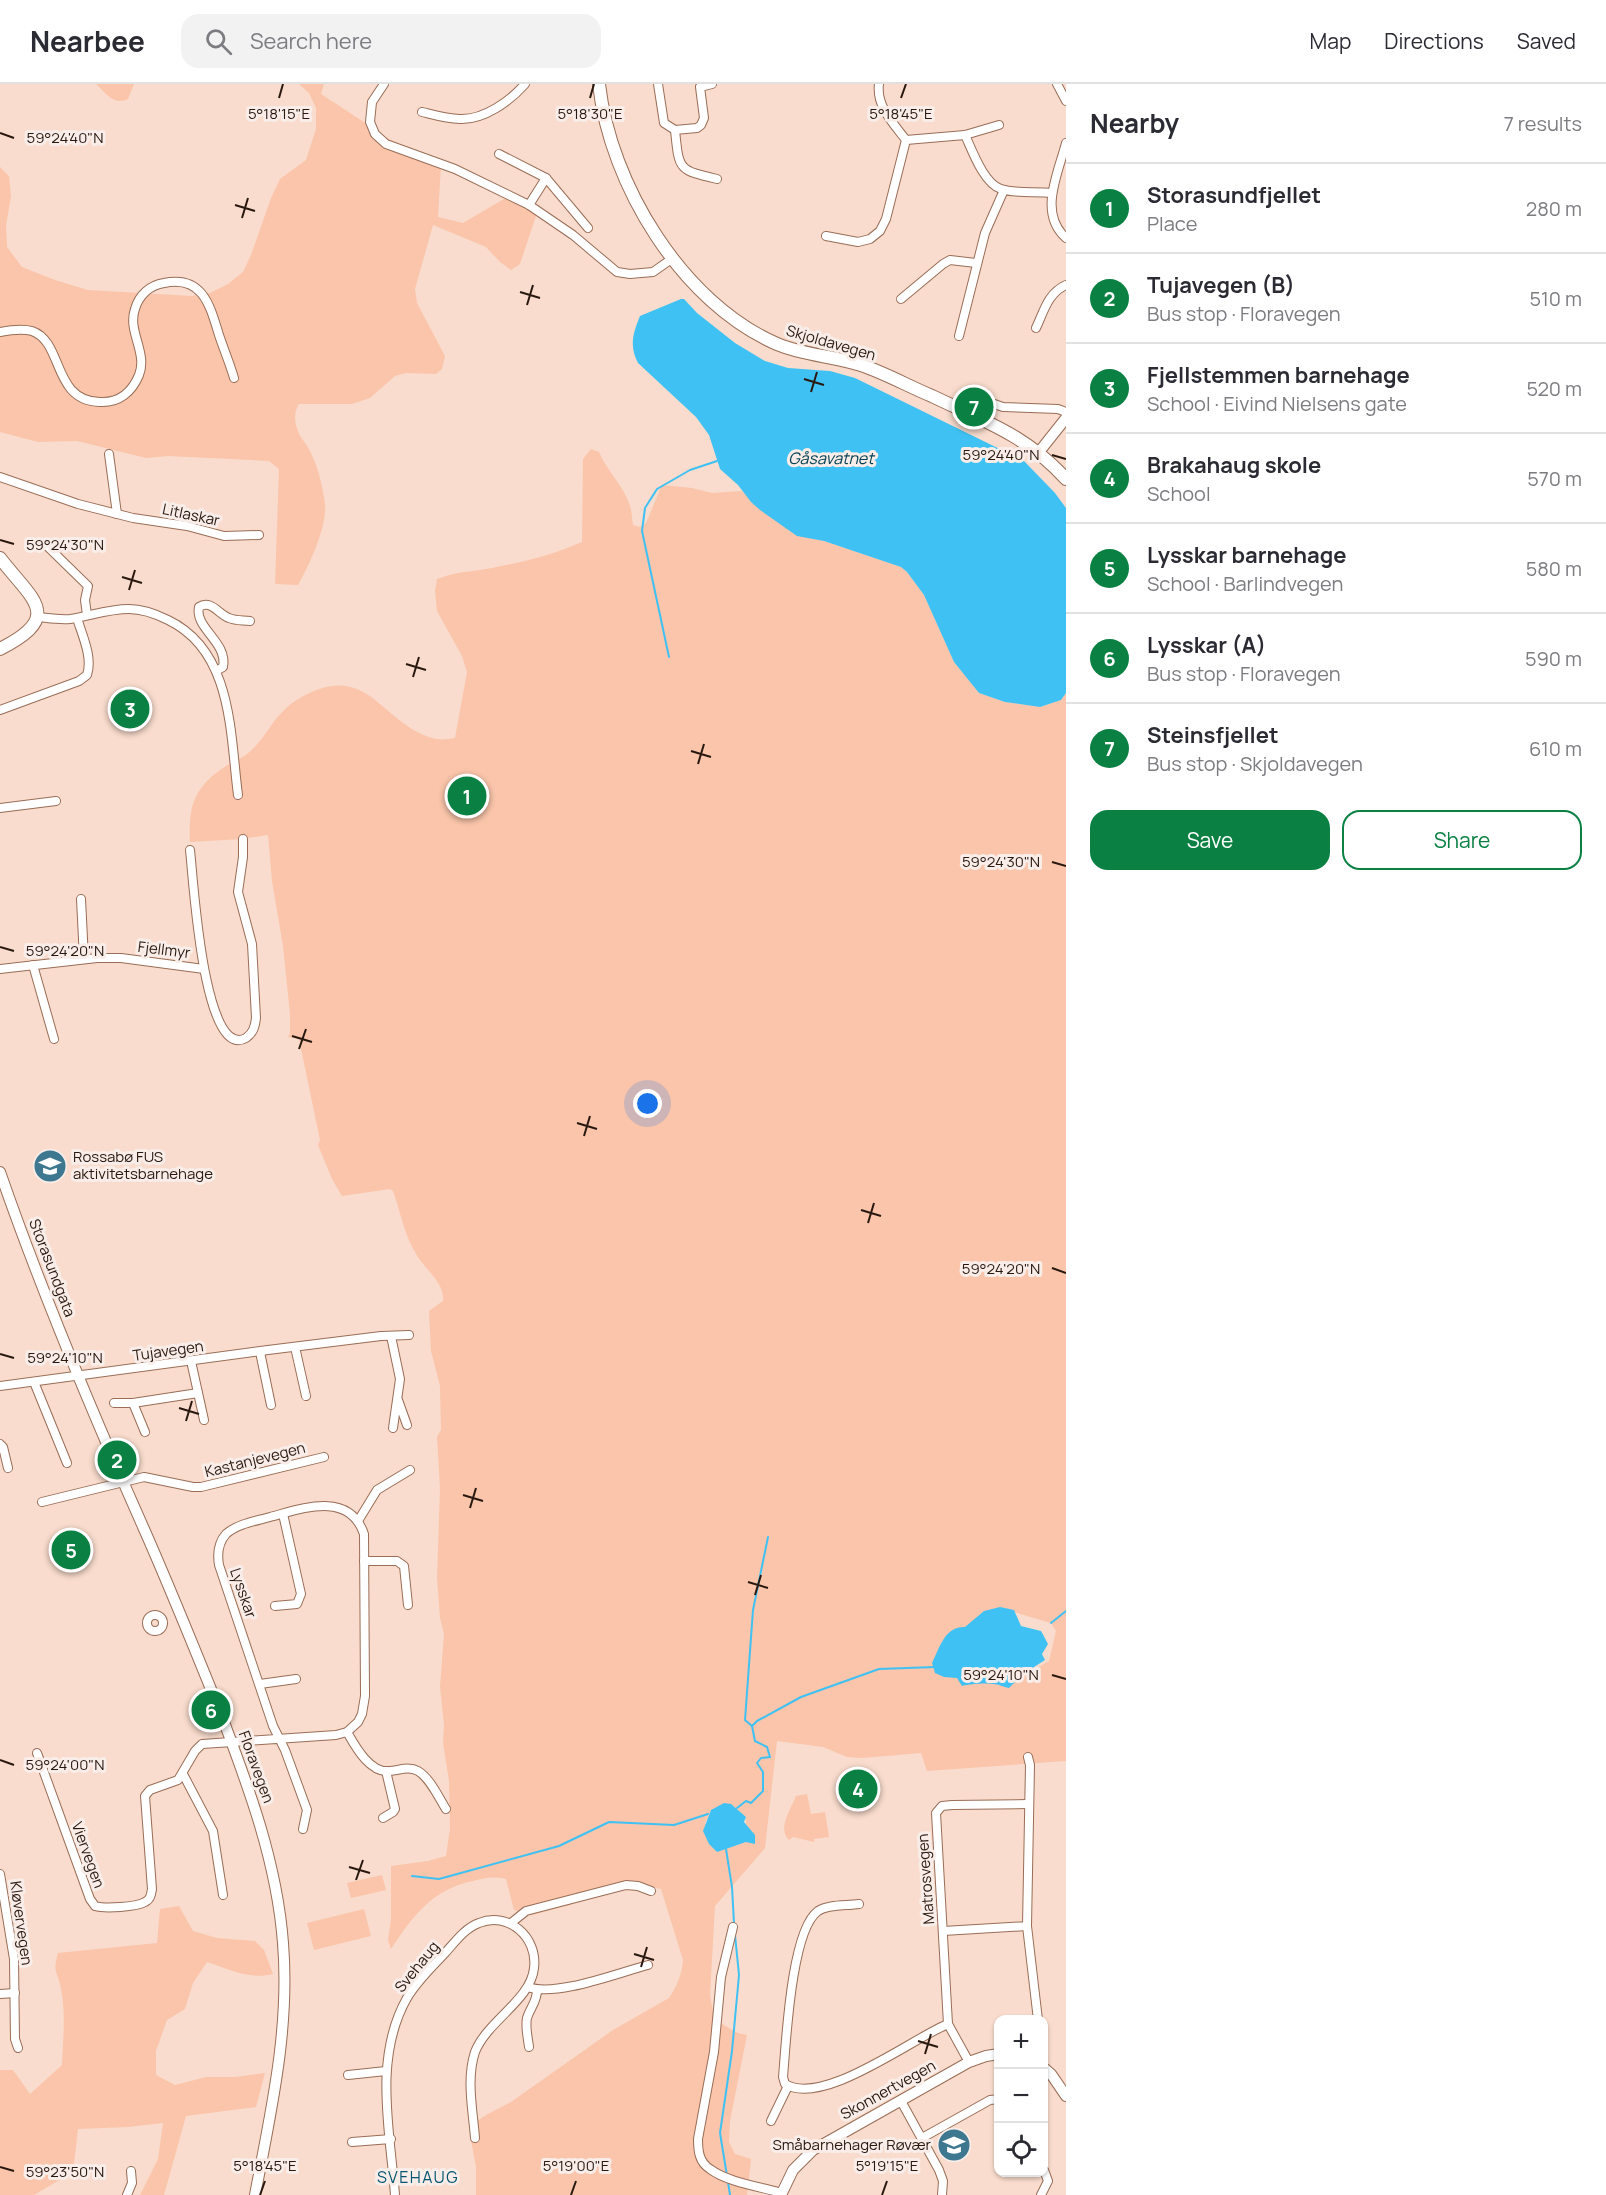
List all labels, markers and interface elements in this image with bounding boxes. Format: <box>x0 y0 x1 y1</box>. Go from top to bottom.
search box <box>181 14 601 68</box>
text: Nearbee <box>30 22 145 60</box>
icon: search <box>202 25 235 58</box>
text: Search here <box>250 26 372 56</box>
text: Map <box>1310 27 1351 55</box>
text: Directions <box>1384 27 1484 55</box>
text: Saved <box>1517 27 1576 55</box>
text: 5°18'15"E <box>248 103 310 124</box>
text: 5°18'30"E <box>557 103 623 124</box>
text: 5°18'45"E <box>869 103 933 124</box>
text: Nearby <box>1090 105 1179 141</box>
text: 7 results <box>1504 110 1582 137</box>
text: 59°24'40"N <box>27 127 103 148</box>
text: Storasundfjellet <box>1147 180 1321 210</box>
text: 1 <box>1105 195 1114 222</box>
text: 280 m <box>1526 195 1582 222</box>
text: Place <box>1147 210 1197 237</box>
text: Tujavegen (B) <box>1147 270 1295 300</box>
text: 2 <box>1104 285 1115 312</box>
text: 510 m <box>1529 285 1582 312</box>
text: Bus stop · Floravegen <box>1147 300 1341 327</box>
street label: Skjoldavegen <box>784 320 878 365</box>
text: Fjellstemmen barnehage <box>1147 360 1410 390</box>
text: 3 <box>1104 375 1115 402</box>
text: 520 m <box>1526 375 1582 402</box>
pin: 7 <box>954 384 994 430</box>
text: School · Eivind Nielsens gate <box>1147 390 1407 417</box>
text: 59°24'40"N <box>963 444 1039 465</box>
water label: Gåsavatnet <box>788 447 875 469</box>
text: Brakahaug skole <box>1147 450 1321 480</box>
text: 4 <box>1103 465 1116 492</box>
text: 570 m <box>1527 465 1582 492</box>
text: School <box>1147 480 1211 507</box>
street label: Litlaskar <box>161 498 222 531</box>
text: 59°24'30"N <box>26 534 104 555</box>
text: Lysskar barnehage <box>1147 540 1347 570</box>
text: 5 <box>1104 555 1115 582</box>
text: 580 m <box>1526 555 1582 582</box>
text: School · Barlindvegen <box>1147 570 1343 597</box>
text: Lysskar (A) <box>1147 630 1266 660</box>
text: 6 <box>1103 645 1116 672</box>
text: 590 m <box>1525 645 1582 672</box>
text: Bus stop · Floravegen <box>1147 660 1341 687</box>
pin: 3 <box>110 686 150 732</box>
text: Steinsfjellet <box>1147 720 1279 750</box>
text: 7 <box>1104 735 1115 762</box>
text: 610 m <box>1529 735 1582 762</box>
text: Bus stop · Skjoldavegen <box>1147 750 1363 777</box>
pin: 1 <box>448 774 486 818</box>
button: Save <box>1090 810 1330 870</box>
button: Share <box>1342 810 1582 870</box>
text: 59°24'30"N <box>962 851 1040 872</box>
street label: Fjellmyr <box>137 936 192 963</box>
text: 59°24'20"N <box>26 940 104 961</box>
your location <box>633 1089 662 1118</box>
place label: Rossabø FUS aktivitetsbarnehage <box>73 1146 213 1184</box>
school or university icon: Rossabø FUS aktivitetsbarnehage <box>32 1148 68 1184</box>
street label: Storasundgata <box>24 1216 81 1320</box>
text: 59°24'20"N <box>962 1258 1040 1279</box>
street label: Tujavegen <box>131 1335 205 1366</box>
text: 59°24'10"N <box>27 1347 103 1368</box>
street label: Kastanjevegen <box>202 1437 307 1482</box>
pin: 2 <box>98 1438 136 1482</box>
pin: 5 <box>52 1528 90 1572</box>
street label: Lysskar <box>225 1565 262 1621</box>
text: 59°24'10"N <box>963 1664 1039 1685</box>
pin: 6 <box>192 1688 230 1732</box>
street label: Floravegen <box>234 1728 279 1806</box>
text: 59°24'00"N <box>25 1754 105 1775</box>
pin: 4 <box>838 1766 878 1812</box>
street label: Viervegen <box>67 1819 110 1891</box>
street label: Matrosvegen <box>912 1833 939 1925</box>
street label: Kløvervegen <box>5 1879 38 1967</box>
street label: Svehaug <box>389 1937 444 1997</box>
map controls <box>994 2015 1048 2177</box>
button: + <box>994 2015 1048 2069</box>
street label: Skonnertvegen <box>836 2055 939 2124</box>
button: − <box>994 2069 1048 2123</box>
button: locate <box>994 2123 1048 2177</box>
school or university icon: Småbarnehager Røvær <box>936 2127 972 2163</box>
place label: Småbarnehager Røvær <box>772 2134 932 2155</box>
text: 5°18'45"E <box>233 2155 297 2176</box>
text: 5°19'00"E <box>543 2155 609 2176</box>
text: 5°19'15"E <box>856 2155 918 2176</box>
text: 59°23'50"N <box>26 2161 104 2182</box>
district label: SVEHAUG <box>377 2166 459 2188</box>

